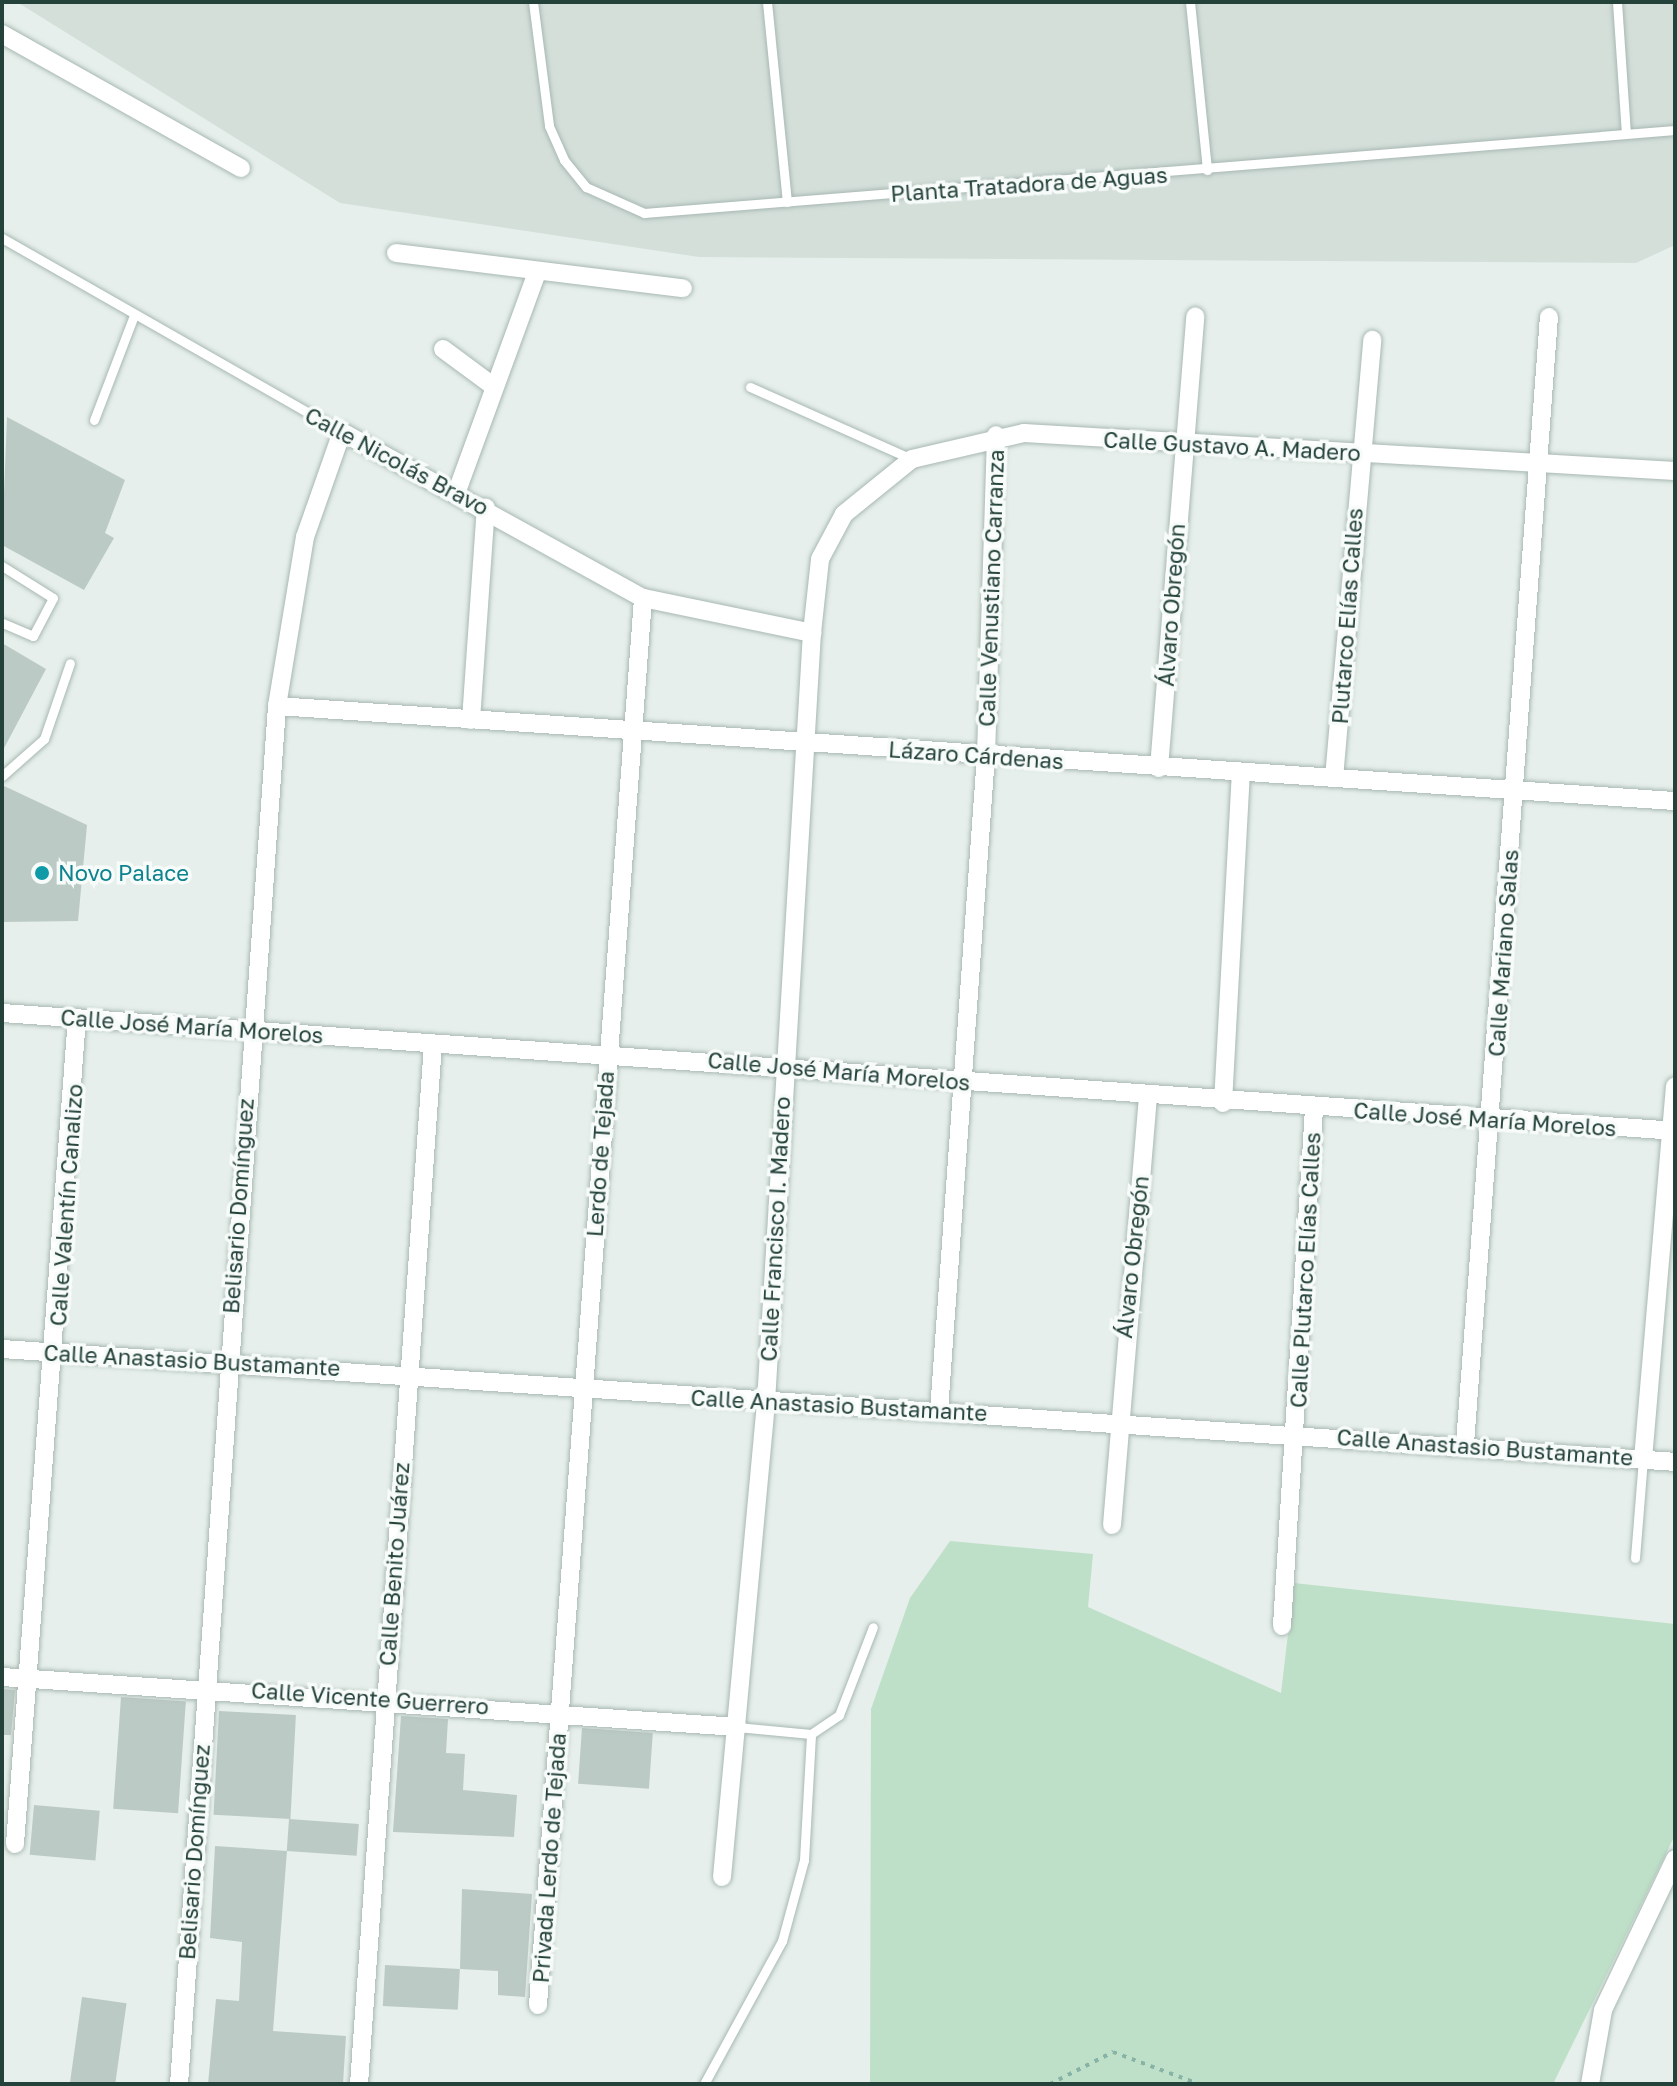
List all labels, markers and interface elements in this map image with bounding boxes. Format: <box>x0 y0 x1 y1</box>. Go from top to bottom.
street label: Planta Tratadora de Aguas <box>890 161 1168 207</box>
street label: Calle Nicolás Bravo <box>301 401 493 521</box>
street label: Calle Gustavo A. Madero <box>1103 426 1361 466</box>
street label: Calle Venustiano Carranza <box>973 449 1009 727</box>
street label: Plutarco Elías Calles <box>1326 507 1368 725</box>
street label: Álvaro Obregón <box>1152 523 1190 687</box>
street label: Lázaro Cárdenas <box>888 736 1064 774</box>
street label: Calle Mariano Salas <box>1483 849 1523 1057</box>
place label: Novo Palace <box>58 860 189 886</box>
marker: Novo Palace <box>33 864 51 882</box>
street label: Calle José María Morelos <box>60 1004 324 1048</box>
street label: Calle José María Morelos <box>707 1046 971 1096</box>
street label: Lerdo de Tejada <box>581 1070 619 1238</box>
street label: Calle Valentín Canalizo <box>44 1083 88 1327</box>
street label: Calle Francisco I. Madero <box>755 1096 795 1362</box>
street label: Belisario Domínguez <box>217 1097 259 1315</box>
street label: Calle José María Morelos <box>1353 1097 1617 1141</box>
street label: Calle Plutarco Elías Calles <box>1285 1131 1325 1409</box>
street label: Álvaro Obregón <box>1110 1174 1154 1340</box>
street label: Calle Anastasio Bustamante <box>43 1339 341 1381</box>
street label: Calle Anastasio Bustamante <box>690 1384 988 1426</box>
street label: Calle Anastasio Bustamante <box>1336 1423 1634 1471</box>
street label: Calle Benito Juárez <box>374 1461 414 1667</box>
street label: Calle Vicente Guerrero <box>250 1677 490 1719</box>
street label: Privada Lerdo de Tejada <box>527 1732 571 1984</box>
street label: Belisario Domínguez <box>173 1743 215 1961</box>

